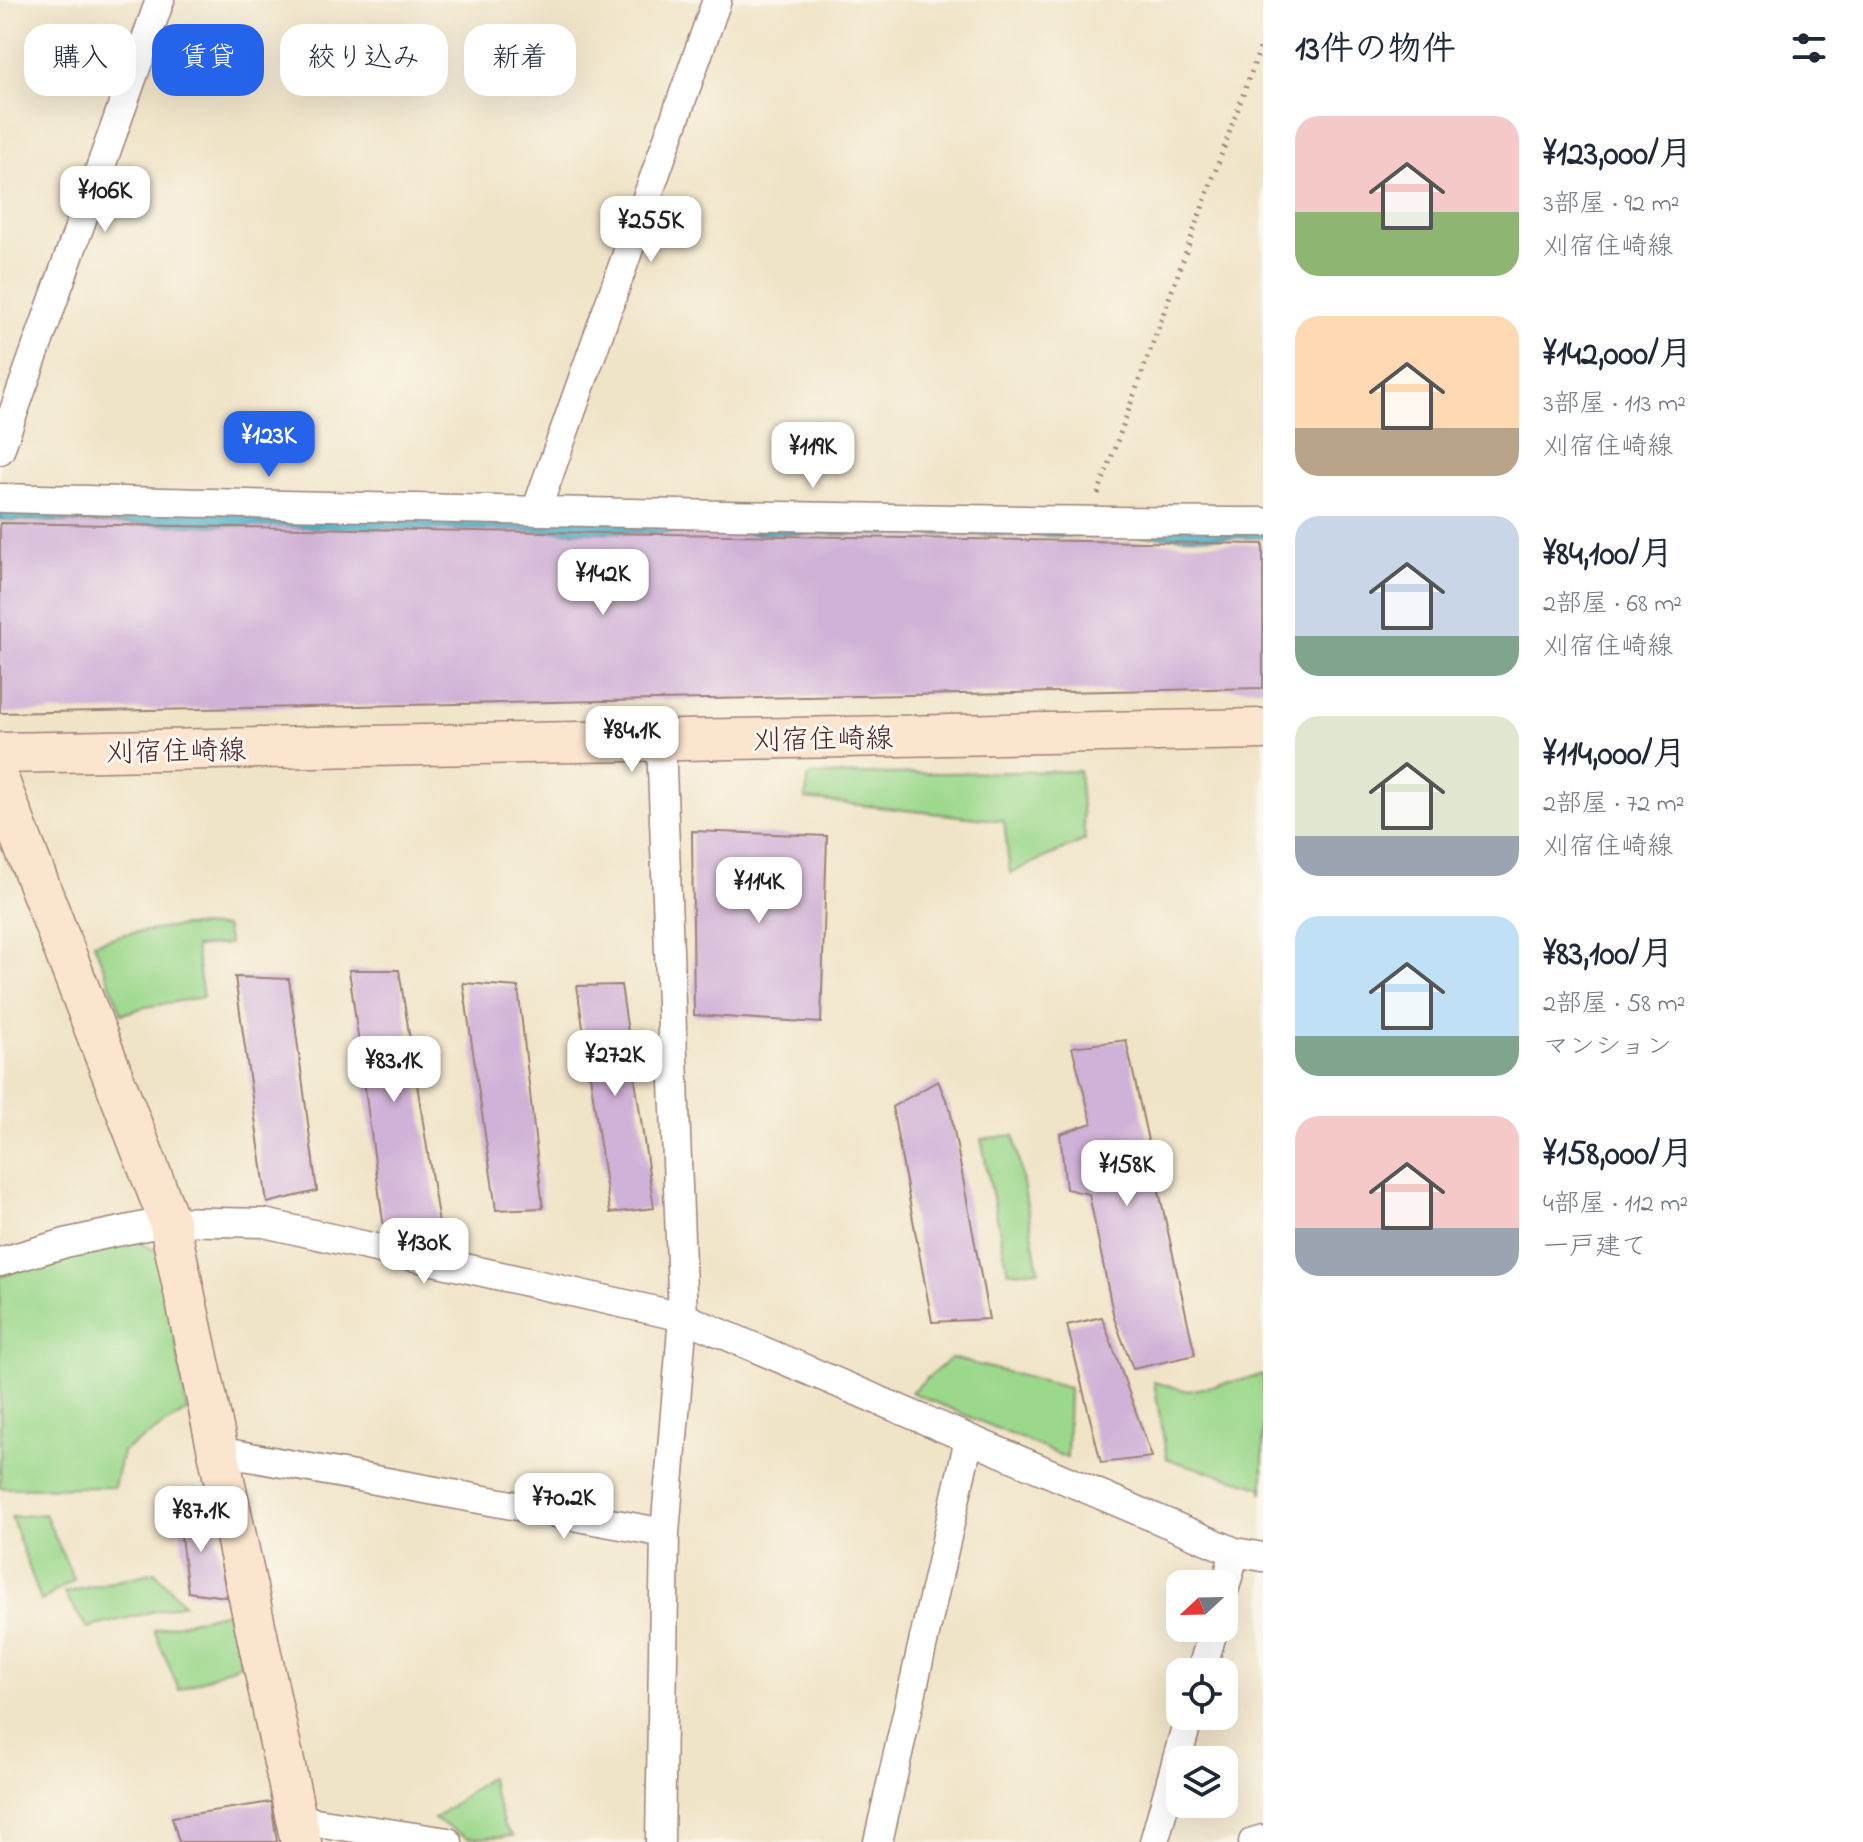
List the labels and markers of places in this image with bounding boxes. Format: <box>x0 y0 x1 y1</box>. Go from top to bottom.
pin: ¥106K <box>49 166 161 234</box>
pin: ¥255K <box>595 196 707 264</box>
pin: ¥123K <box>213 411 325 479</box>
pin: ¥119K <box>757 422 869 490</box>
pin: ¥142K <box>547 549 659 617</box>
pin: ¥84.1K <box>567 706 697 774</box>
pin: ¥114K <box>703 857 815 925</box>
pin: ¥272K <box>559 1030 671 1098</box>
pin: ¥83.1K <box>329 1036 459 1104</box>
pin: ¥158K <box>1071 1140 1183 1208</box>
pin: ¥130K <box>368 1218 480 1286</box>
pin: ¥70.2K <box>499 1473 629 1541</box>
pin: ¥87.1K <box>136 1486 266 1554</box>

